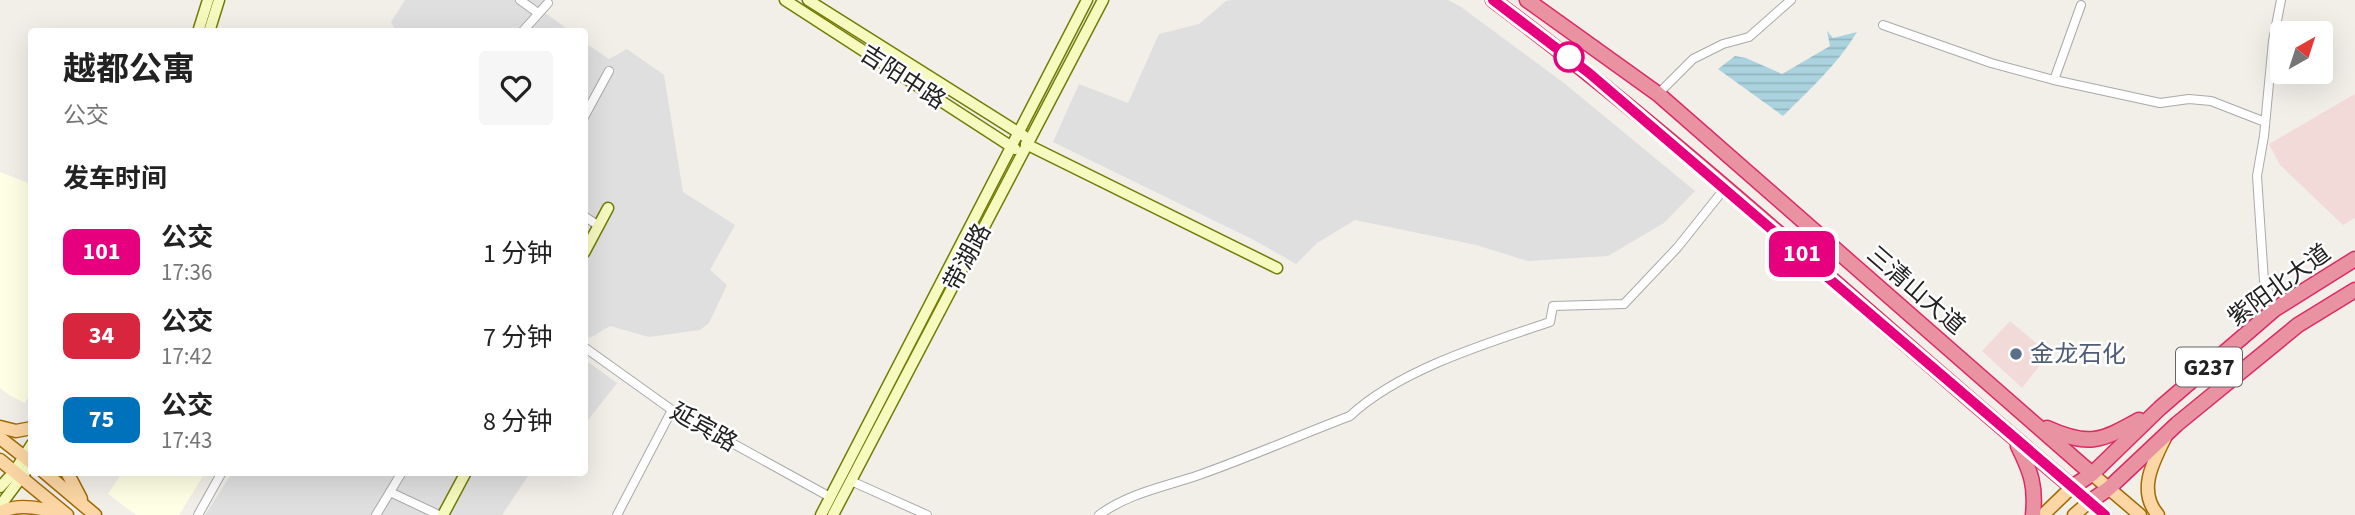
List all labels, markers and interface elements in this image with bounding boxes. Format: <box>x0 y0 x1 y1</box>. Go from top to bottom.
north arrow <box>2270 21 2333 84</box>
map controls <box>2270 21 2333 84</box>
street label: 吉阳中路 <box>853 37 953 118</box>
unlabelled marker <box>1554 42 1584 72</box>
text: 越都公寓 <box>63 46 195 93</box>
button: heart <box>479 51 553 125</box>
text: 公交 <box>63 99 109 132</box>
text: 发车时间 <box>63 160 167 197</box>
street label: 带湖路 <box>935 217 1000 297</box>
text: 公交 <box>161 219 213 256</box>
line badge: 101 <box>1762 231 1842 277</box>
text: 101 <box>82 234 121 269</box>
text: 1 分钟 <box>483 235 553 272</box>
text: 101 <box>1783 236 1821 271</box>
street label: 紫阳北大道 <box>2220 236 2338 335</box>
street label: 三清山大道 <box>1859 238 1972 343</box>
text: 17:36 <box>161 256 212 289</box>
text: 公交 <box>161 303 213 340</box>
text: 34 <box>89 318 114 353</box>
text: 7 分钟 <box>483 319 553 356</box>
place label: 金龙石化 <box>2030 337 2126 372</box>
text: 17:42 <box>161 340 212 373</box>
marker: 金龙石化 <box>2008 346 2024 362</box>
road number: G237 <box>2176 348 2242 386</box>
text: 公交 <box>161 387 213 424</box>
street label: 延宾路 <box>664 394 744 461</box>
text: 75 <box>89 402 114 437</box>
text: 8 分钟 <box>483 403 553 440</box>
text: 17:43 <box>161 424 212 457</box>

